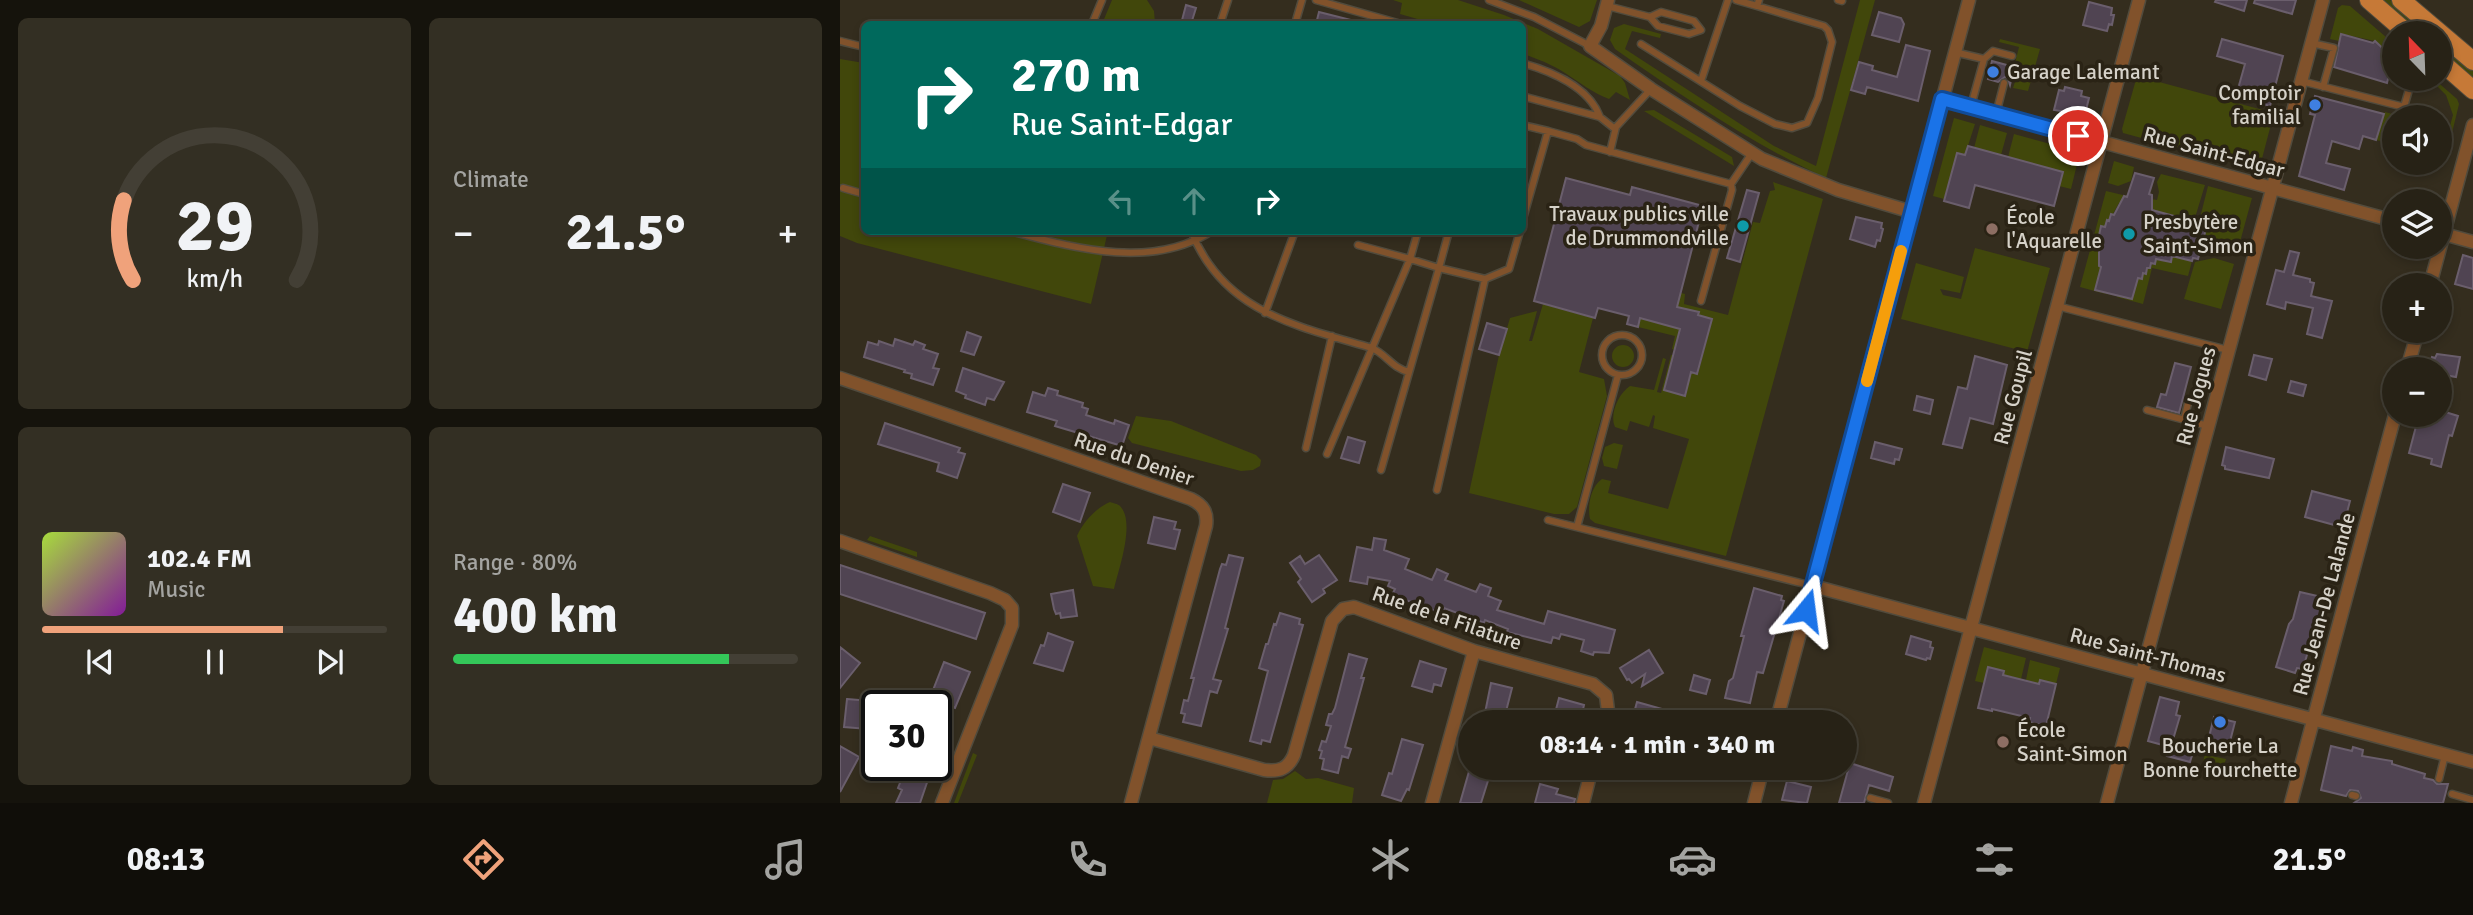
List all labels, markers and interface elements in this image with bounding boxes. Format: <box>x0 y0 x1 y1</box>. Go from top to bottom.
north arrow <box>2382 21 2452 91</box>
map controls <box>2382 21 2452 427</box>
text: 270 m <box>1011 45 1141 105</box>
icon: right <box>896 49 987 140</box>
place label: Garage Lalemant <box>2007 59 2160 85</box>
marker: Garage Lalemant <box>1985 64 2001 80</box>
place label: Comptoir familial <box>2218 80 2301 130</box>
marker: Comptoir familial <box>2307 97 2323 113</box>
text: Rue Saint-Edgar <box>1011 105 1232 144</box>
button: sound <box>2382 105 2452 175</box>
pin <box>2048 106 2108 166</box>
icon: arrive <box>2059 117 2097 155</box>
street label: Rue Saint-Edgar <box>2141 121 2288 183</box>
text: Climate <box>453 165 529 194</box>
text: 29 <box>175 182 254 271</box>
icon: left <box>1102 182 1140 220</box>
icon: ahead <box>1175 182 1213 220</box>
icon: right <box>1248 182 1286 220</box>
button: layers <box>2382 189 2452 259</box>
text: 21.5° <box>566 200 685 264</box>
place label: Travaux publics ville de Drummondville <box>1549 201 1729 251</box>
place label: École l'Aquarelle <box>2006 204 2102 254</box>
place label: Presbytère Saint-Simon <box>2143 209 2254 259</box>
text: − <box>453 210 474 257</box>
text: + <box>777 210 798 257</box>
marker: Travaux publics ville de Drummondville <box>1735 218 1751 234</box>
marker: École l'Aquarelle <box>1984 221 2000 237</box>
marker: Presbytère Saint-Simon <box>2121 226 2137 242</box>
text: km/h <box>186 262 243 293</box>
button: + <box>2382 273 2452 343</box>
street label: Rue Jogues <box>2170 344 2222 448</box>
street label: Rue Goupil <box>1988 346 2038 448</box>
button: − <box>2382 357 2452 427</box>
street label: Rue du Denier <box>1070 426 1198 492</box>
street label: Rue Jean-De Lalande <box>2287 510 2361 698</box>
text: 102.4 FM <box>147 543 252 575</box>
text: Range · 80% <box>453 548 577 577</box>
position arrow <box>1769 573 1843 647</box>
text: Music <box>147 575 205 604</box>
street label: Rue de la Filature <box>1369 580 1525 656</box>
text: 400 km <box>453 583 618 647</box>
street label: Rue Saint-Thomas <box>2067 622 2229 688</box>
icon: previous <box>81 643 119 681</box>
icon: pause <box>196 643 234 681</box>
icon: next <box>311 643 349 681</box>
speed limit sign: 30 <box>861 690 952 781</box>
marker: Boucherie La Bonne fourchette <box>2212 714 2228 730</box>
place label: École Saint-Simon <box>2017 717 2128 767</box>
text: 08:14 · 1 min · 340 m <box>1540 729 1775 761</box>
place label: Boucherie La Bonne fourchette <box>2142 733 2298 783</box>
marker: École Saint-Simon <box>1995 734 2011 750</box>
icon: directions <box>459 835 508 884</box>
icon: music <box>761 835 810 884</box>
icon: phone <box>1063 835 1112 884</box>
icon: climate <box>1366 835 1415 884</box>
icon: car <box>1668 835 1717 884</box>
icon: filters <box>1970 835 2019 884</box>
text: 08:13 <box>127 840 205 879</box>
text: 21.5° <box>2273 840 2346 879</box>

